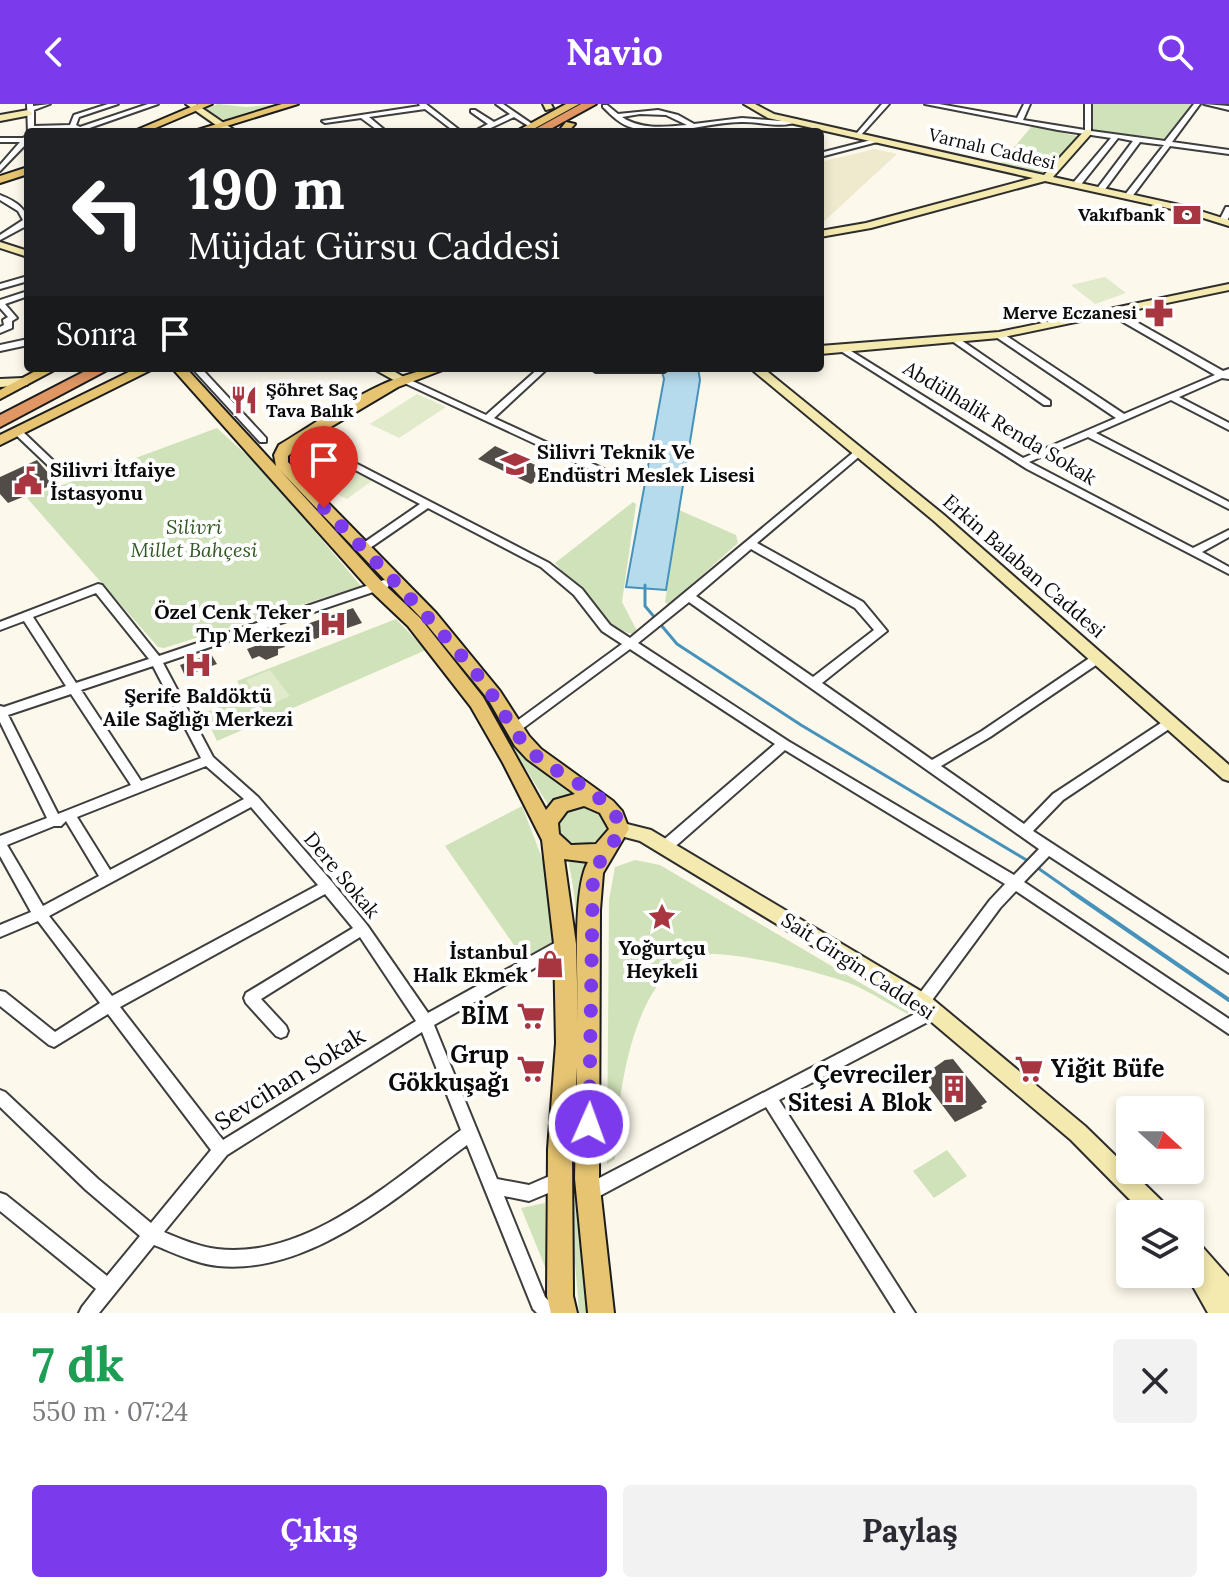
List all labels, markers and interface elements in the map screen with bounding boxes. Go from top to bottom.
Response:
text: Navio [566,29,663,75]
icon: back [32,30,76,74]
icon: search [1153,30,1197,74]
street label: Varnalı Caddesi [925,122,1058,174]
text: 190 m [188,153,345,224]
icon: left [56,160,160,264]
bank icon: Vakıfbank [1172,200,1202,230]
place label: Vakıfbank [1078,203,1165,226]
text: Müjdat Gürsu Caddesi [188,223,560,269]
pharmacy icon: Merve Eczanesi [1144,298,1174,328]
place label: Merve Eczanesi [1003,301,1137,324]
icon: arrive [153,312,197,356]
text: Sonra [56,315,137,353]
street label: Abdülhalik Renda Sokak [898,355,1101,490]
place label: Şöhret Saç Tava Balık [266,378,359,422]
restaurant icon: Şöhret Saç Tava Balık [229,385,259,415]
pin [290,426,358,508]
icon: arrive [302,438,346,482]
place label: Silivri Teknik Ve Endüstri Meslek Lisesi [537,439,755,487]
school or university icon: Silivri Teknik Ve Endüstri Meslek Lisesi [500,449,530,479]
place label: Silivri İtfaiye İstasyonu [50,457,176,505]
public building icon: Silivri İtfaiye İstasyonu [13,466,43,496]
street label: Erkin Balaban Caddesi [938,488,1110,643]
park label: Silivri Millet Bahçesi [130,514,258,562]
place label: Özel Cenk Teker Tıp Merkezi [154,599,311,647]
hospital icon: Özel Cenk Teker Tıp Merkezi [318,609,348,639]
hospital icon: Şerife Baldöktü Aile Sağlığı Merkezi [183,650,213,680]
place label: Şerife Baldöktü Aile Sağlığı Merkezi [103,683,293,731]
street label: Dere Sokak [299,826,386,923]
place icon: Yoğurtçu Heykeli [647,902,677,932]
street label: Sait Girgin Caddesi [777,907,940,1024]
place label: Yoğurtçu Heykeli [618,935,706,983]
place label: İstanbul Halk Ekmek [413,939,528,987]
shop icon: İstanbul Halk Ekmek [535,949,565,979]
place label: BİM [461,1000,509,1031]
supermarket icon: BİM [516,1001,546,1031]
street label: Sevcihan Sokak [209,1020,371,1137]
place label: Grup Gökkuşağı [388,1039,509,1098]
place label: Yiğit Büfe [1051,1053,1165,1084]
supermarket icon: Grup Gökkuşağı [516,1054,546,1084]
supermarket icon: Yiğit Büfe [1014,1054,1044,1084]
place label: Çevreciler Sitesi A Blok [788,1059,932,1118]
building icon: Çevreciler Sitesi A Blok [939,1074,969,1104]
position arrow [547,1082,631,1166]
north arrow [1116,1096,1204,1184]
map controls [1116,1096,1204,1288]
button: layers [1116,1200,1204,1288]
text: 7 dk [32,1334,124,1395]
button: close [1113,1339,1197,1423]
text: 550 m · 07:24 [32,1395,188,1428]
button: Çıkış [32,1485,607,1577]
button: Paylaş [623,1485,1197,1577]

